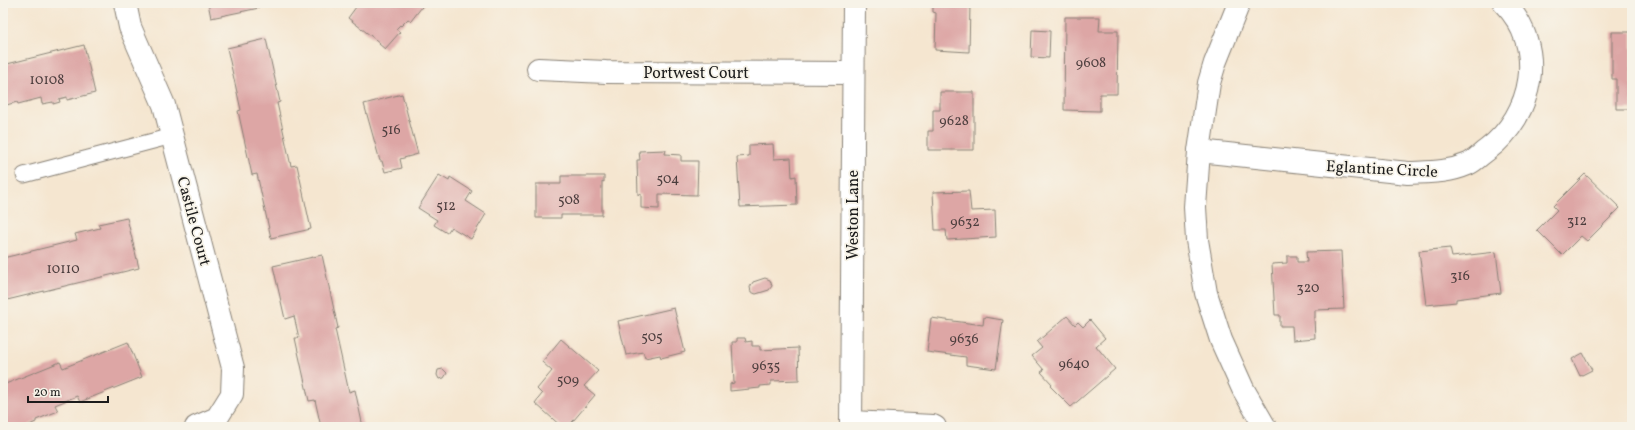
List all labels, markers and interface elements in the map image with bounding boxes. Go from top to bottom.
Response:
house number: 9608 [1076,54,1106,73]
street label: Portwest Court [643,63,749,85]
house number: 10108 [30,71,64,90]
house number: 9628 [939,112,969,131]
house number: 516 [381,121,401,140]
street label: Eglantine Circle [1325,156,1438,184]
house number: 504 [657,170,679,189]
street label: Weston Lane [843,170,865,260]
street label: Castile Court [171,174,216,269]
house number: 508 [558,191,580,210]
house number: 512 [436,197,456,216]
house number: 312 [1567,212,1587,231]
house number: 9632 [950,213,980,232]
house number: 10110 [46,260,80,279]
house number: 316 [1450,267,1470,286]
house number: 320 [1297,279,1319,298]
house number: 505 [641,328,663,347]
house number: 9636 [950,330,979,349]
house number: 9640 [1059,355,1089,374]
house number: 9635 [752,357,780,376]
house number: 509 [557,371,579,390]
scale bar [28,378,108,404]
text: 20 m [34,385,61,401]

